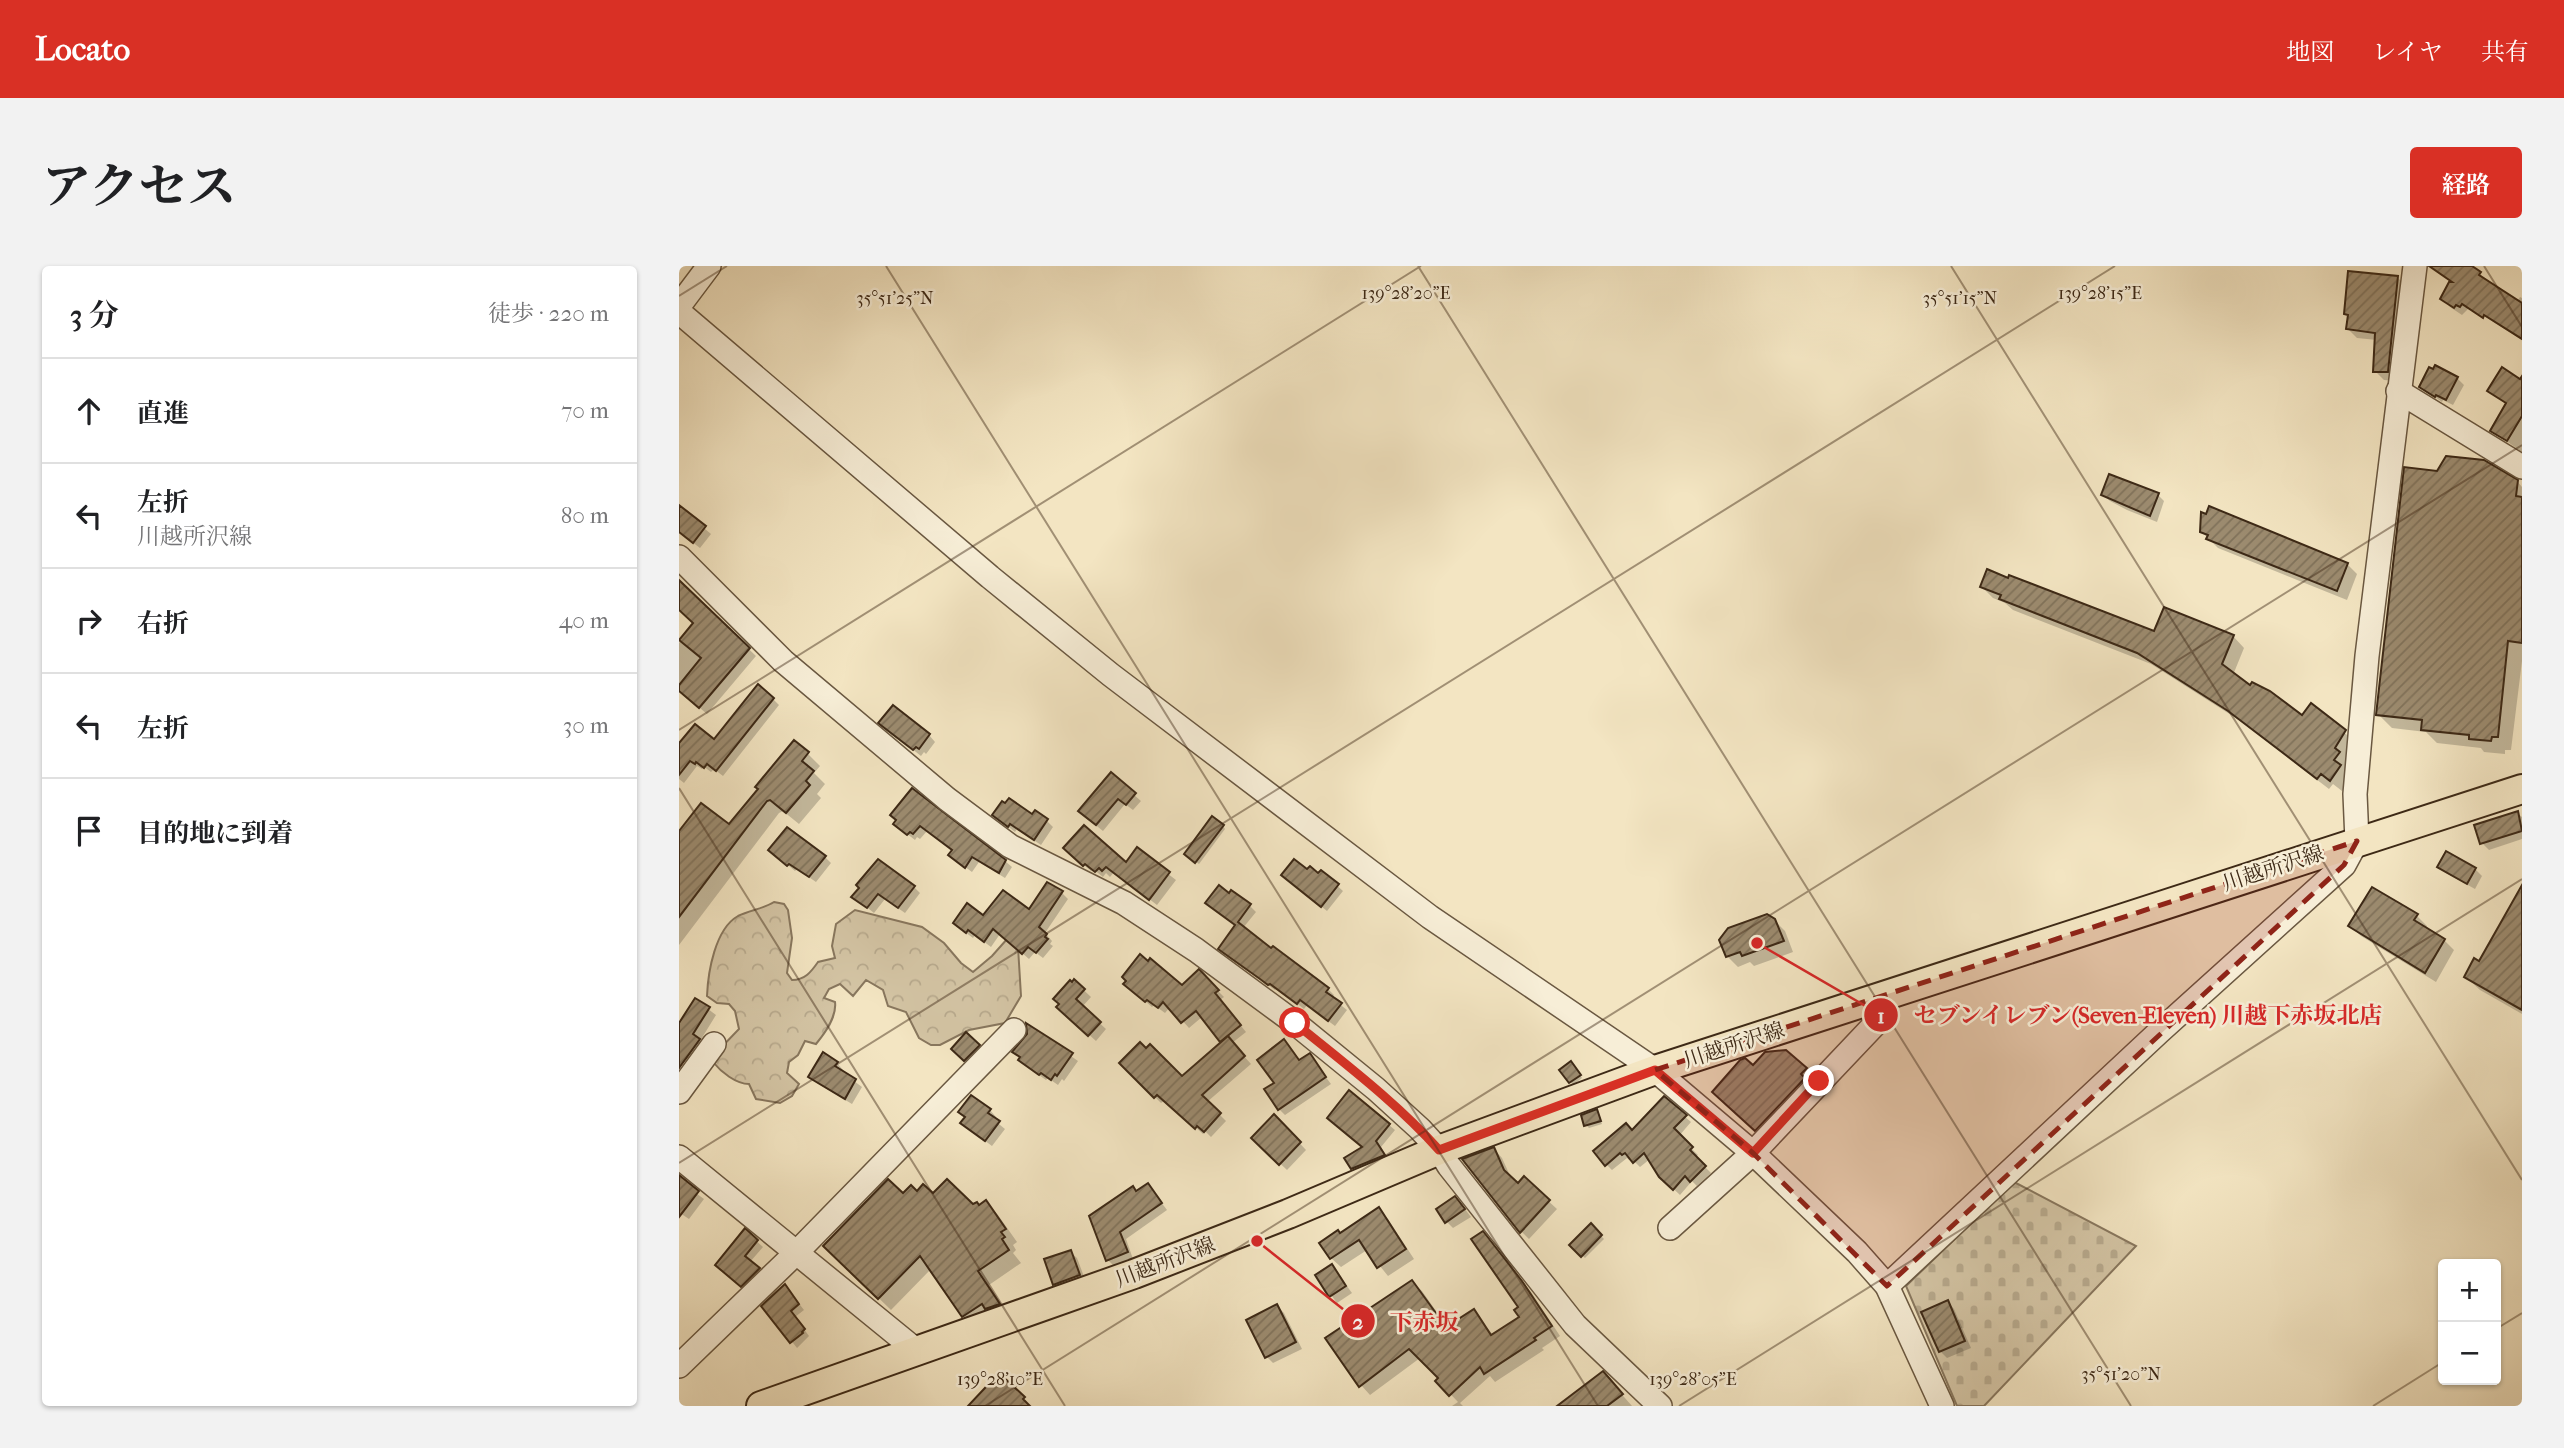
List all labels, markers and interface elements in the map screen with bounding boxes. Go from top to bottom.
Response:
text: Locato [35,30,130,69]
text: 地図 [2286,38,2334,66]
text: レイヤ [2372,38,2443,66]
text: 共有 [2481,38,2529,66]
button: 経路 [2410,147,2522,218]
text: アクセス [42,158,237,216]
text: 139°28'20"E [1361,283,1451,304]
text: 139°28'15"E [2058,283,2142,304]
text: 35°51'25"N [856,288,934,309]
text: 35°51'15"N [1923,288,1998,309]
text: 3 分 [70,298,119,333]
text: 徒歩 · 220 m [488,300,609,327]
icon: ahead [70,392,108,430]
text: 70 m [561,397,609,424]
text: 直進 [137,398,189,429]
text: 左折 [137,487,189,518]
icon: left [70,497,108,535]
text: 80 m [561,502,609,529]
text: 川越所沢線 [137,523,252,550]
icon: right [70,602,108,640]
text: 40 m [559,607,609,634]
text: 右折 [137,608,189,639]
icon: left [70,707,108,745]
text: 30 m [563,712,609,739]
text: 左折 [137,713,189,744]
icon: arrive [70,812,108,850]
text: 目的地に到着 [137,818,293,849]
street label: 川越所沢線 [2219,840,2327,896]
callout: セブンイレブン(Seven-Eleven) 川越下赤坂北店 [1863,993,2398,1037]
text: セブンイレブン(Seven-Eleven) 川越下赤坂北店 [1914,1002,2382,1029]
text: 1 [1877,1004,1885,1028]
route start [1279,1007,1310,1038]
street label: 川越所沢線 [1680,1017,1788,1073]
route end [1803,1065,1834,1096]
street label: 川越所沢線 [1112,1232,1218,1292]
map controls [2438,1259,2501,1385]
button: + [2438,1259,2501,1322]
callout: 下赤坂 [1340,1299,1472,1343]
text: 下赤坂 [1390,1309,1459,1336]
text: 2 [1353,1310,1364,1334]
button: − [2438,1322,2501,1385]
text: 35°51'20"N [2081,1364,2161,1385]
text: 139°28'10"E [957,1369,1043,1390]
text: 139°28'05"E [1649,1369,1737,1390]

